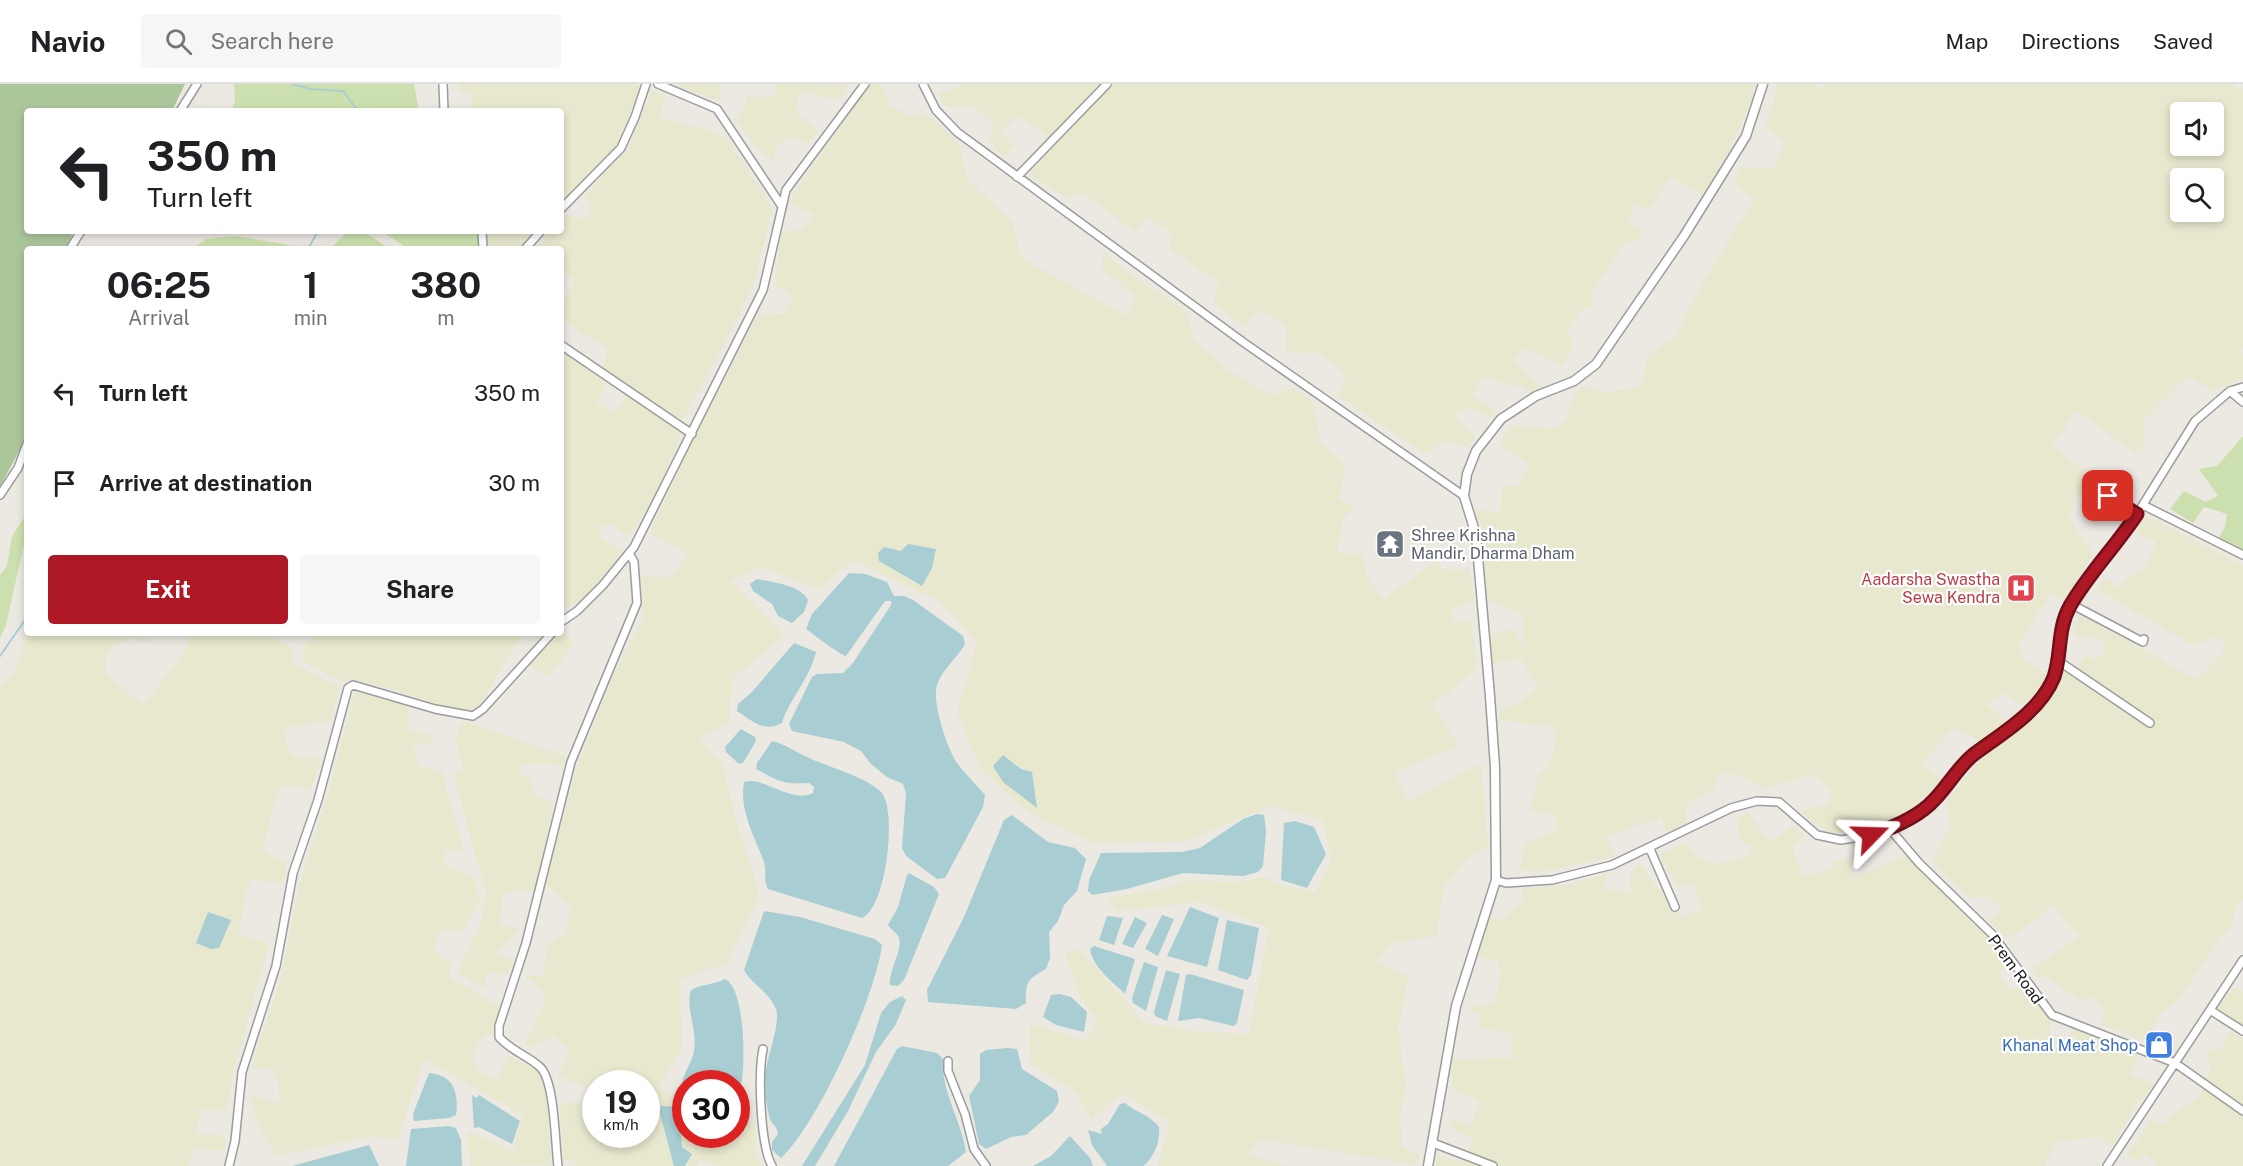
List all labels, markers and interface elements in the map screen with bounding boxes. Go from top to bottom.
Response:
search box [141,14,561,68]
text: Navio [30,25,105,58]
icon: search [162,25,195,58]
text: Search here [210,28,334,54]
text: Map [1946,29,1988,54]
text: Directions [2021,29,2120,54]
text: Saved [2153,29,2213,54]
map controls [2170,102,2224,222]
button: sound [2170,102,2224,156]
text: 350 m [147,131,277,180]
icon: left [48,132,126,210]
button: search [2170,168,2224,222]
text: Turn left [147,181,253,213]
text: 06:25 [107,264,211,306]
text: 1 [303,264,318,306]
text: 380 [410,264,481,306]
text: Arrival [128,306,190,330]
text: min [294,306,328,330]
text: m [437,306,454,330]
icon: left [48,377,81,410]
text: Turn left [99,380,188,406]
text: 350 m [474,380,540,406]
icon: arrive [48,467,81,500]
text: Arrive at destination [99,470,312,496]
text: 30 m [488,470,540,496]
pin [2082,470,2133,521]
icon: arrive [2091,479,2124,512]
place label: Shree Krishna Mandir, Dharma Dham [1411,526,1575,563]
temple icon: Shree Krishna Mandir, Dharma Dham [1374,528,1406,560]
button: Exit [48,555,288,624]
button: Share [300,555,540,624]
place label: Aadarsha Swastha Sewa Kendra [1861,570,2000,607]
hospital icon: Aadarsha Swastha Sewa Kendra [2005,572,2037,604]
position arrow [1839,803,1903,867]
street label: Prem Road [1984,931,2047,1008]
shop icon: Khanal Meat Shop [2143,1029,2175,1061]
place label: Khanal Meat Shop [2002,1036,2138,1055]
speed limit sign: 30 [672,1070,750,1148]
text: 19 [605,1084,637,1120]
text: km/h [603,1116,639,1133]

